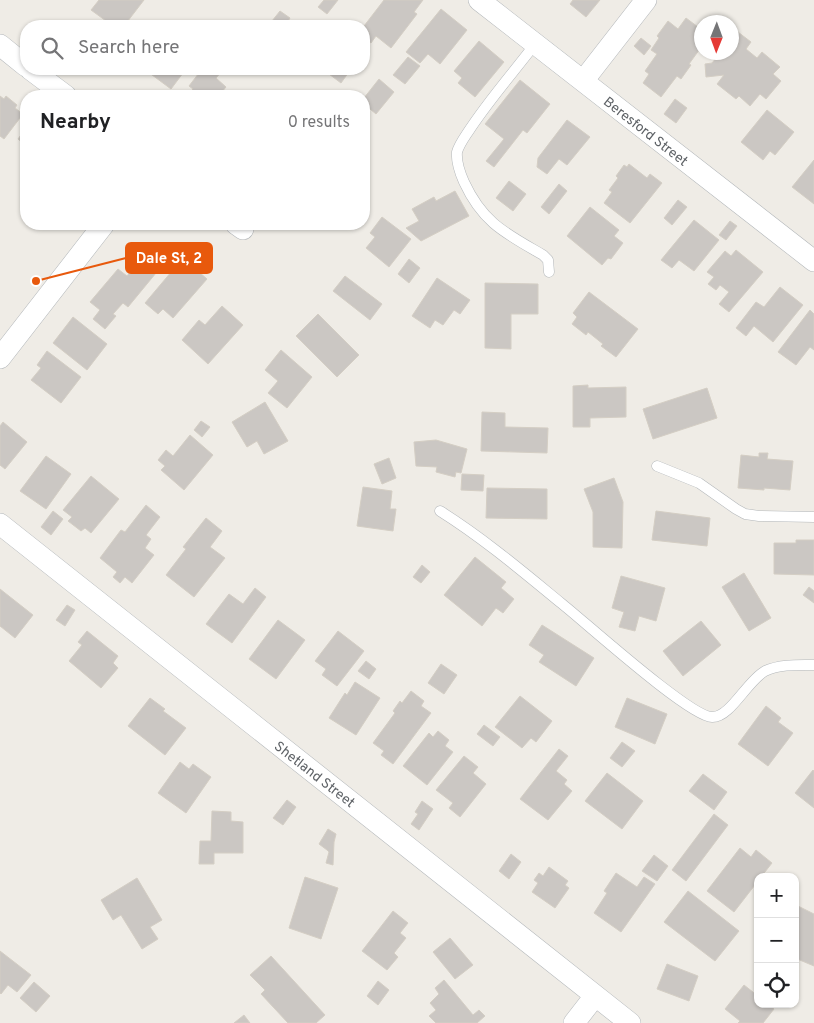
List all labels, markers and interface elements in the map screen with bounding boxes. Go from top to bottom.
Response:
north arrow [694,15,739,60]
search box [20,20,370,75]
icon: search [38,34,66,62]
text: Search here [78,36,180,60]
street label: Beresford Street [599,94,691,171]
text: Nearby [40,109,111,136]
text: 0 results [288,113,350,133]
callout: Dale St, 2 [126,243,212,273]
text: Dale St, 2 [136,250,202,269]
street label: Shetland Street [270,738,358,812]
map controls [754,873,799,1008]
button: + [754,873,799,918]
button: − [754,918,799,963]
button: locate [754,963,799,1008]

